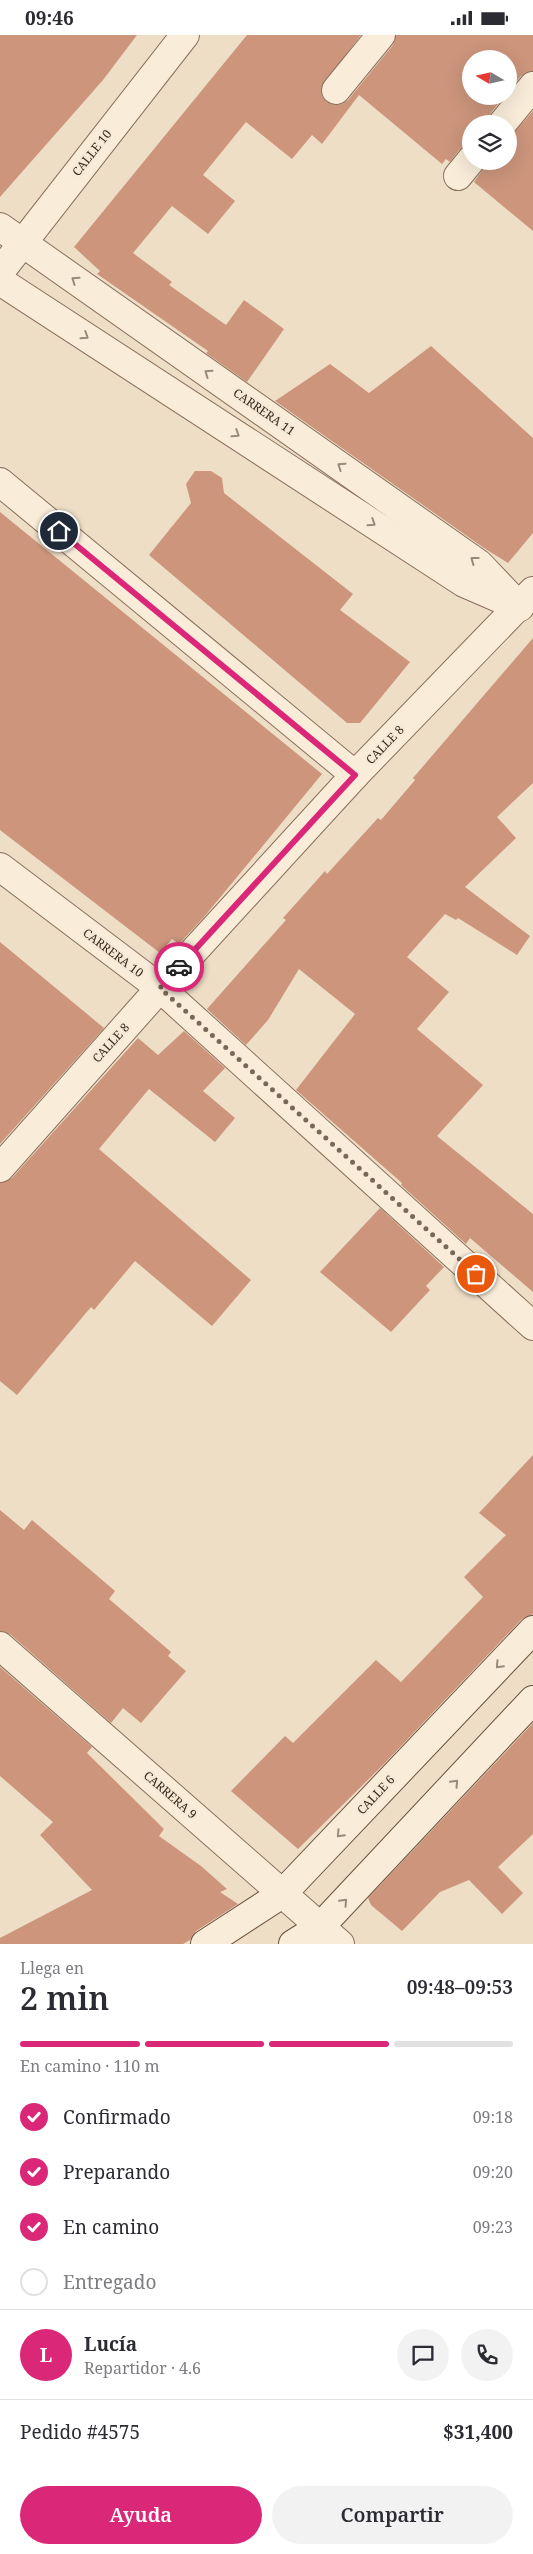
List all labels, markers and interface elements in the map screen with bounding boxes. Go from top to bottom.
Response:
text: 09:46 [25,5,74,31]
north arrow [462,50,518,105]
map controls [462,50,517,170]
button: layers [462,115,517,170]
street label: CALLE 10 [68,126,115,180]
one-way arrow [71,277,81,286]
one-way arrow [79,330,89,339]
one-way arrow [204,370,214,379]
street label: CARRERA 11 [230,384,299,439]
one-way arrow [230,428,239,437]
one-way arrow [337,463,347,472]
pin [38,510,80,552]
icon: home [45,517,73,545]
one-way arrow [366,517,376,526]
one-way arrow [470,557,480,566]
street label: CALLE 8 [362,721,408,768]
street label: CARRERA 10 [79,924,147,981]
courier [154,942,204,992]
icon: car [165,953,193,981]
street label: CALLE 8 [88,1019,133,1066]
pin [455,1253,497,1295]
icon: bag [462,1260,490,1288]
one-way arrow [496,1659,505,1668]
street label: CARRERA 9 [140,1767,201,1822]
street label: CALLE 6 [353,1771,398,1818]
one-way arrow [449,1780,458,1789]
one-way arrow [337,1828,346,1837]
one-way arrow [338,1899,347,1908]
text: Llega en [20,1957,84,1979]
text: 09:48–09:53 [407,1974,513,2000]
text: 2 min [20,1976,109,2019]
text: En camino · 110 m [20,2055,160,2077]
icon: check [20,2103,48,2131]
text: Confirmado [63,2104,171,2130]
text: 09:18 [473,2106,513,2128]
icon: check [20,2158,48,2186]
text: Preparando [63,2159,170,2185]
text: 09:20 [473,2161,513,2183]
icon: check [20,2213,48,2241]
text: En camino [63,2214,159,2240]
text: 09:23 [473,2216,513,2238]
text: Entregado [63,2269,156,2295]
button: chat [397,2329,449,2381]
button: phone [461,2329,513,2381]
text: Lucía [84,2331,137,2357]
text: L [40,2342,52,2368]
text: Repartidor · 4.6 [84,2357,201,2379]
text: Pedido #4575 [20,2419,140,2445]
text: $31,400 [443,2419,513,2445]
button: Ayuda [20,2486,262,2544]
button: Compartir [272,2486,513,2544]

